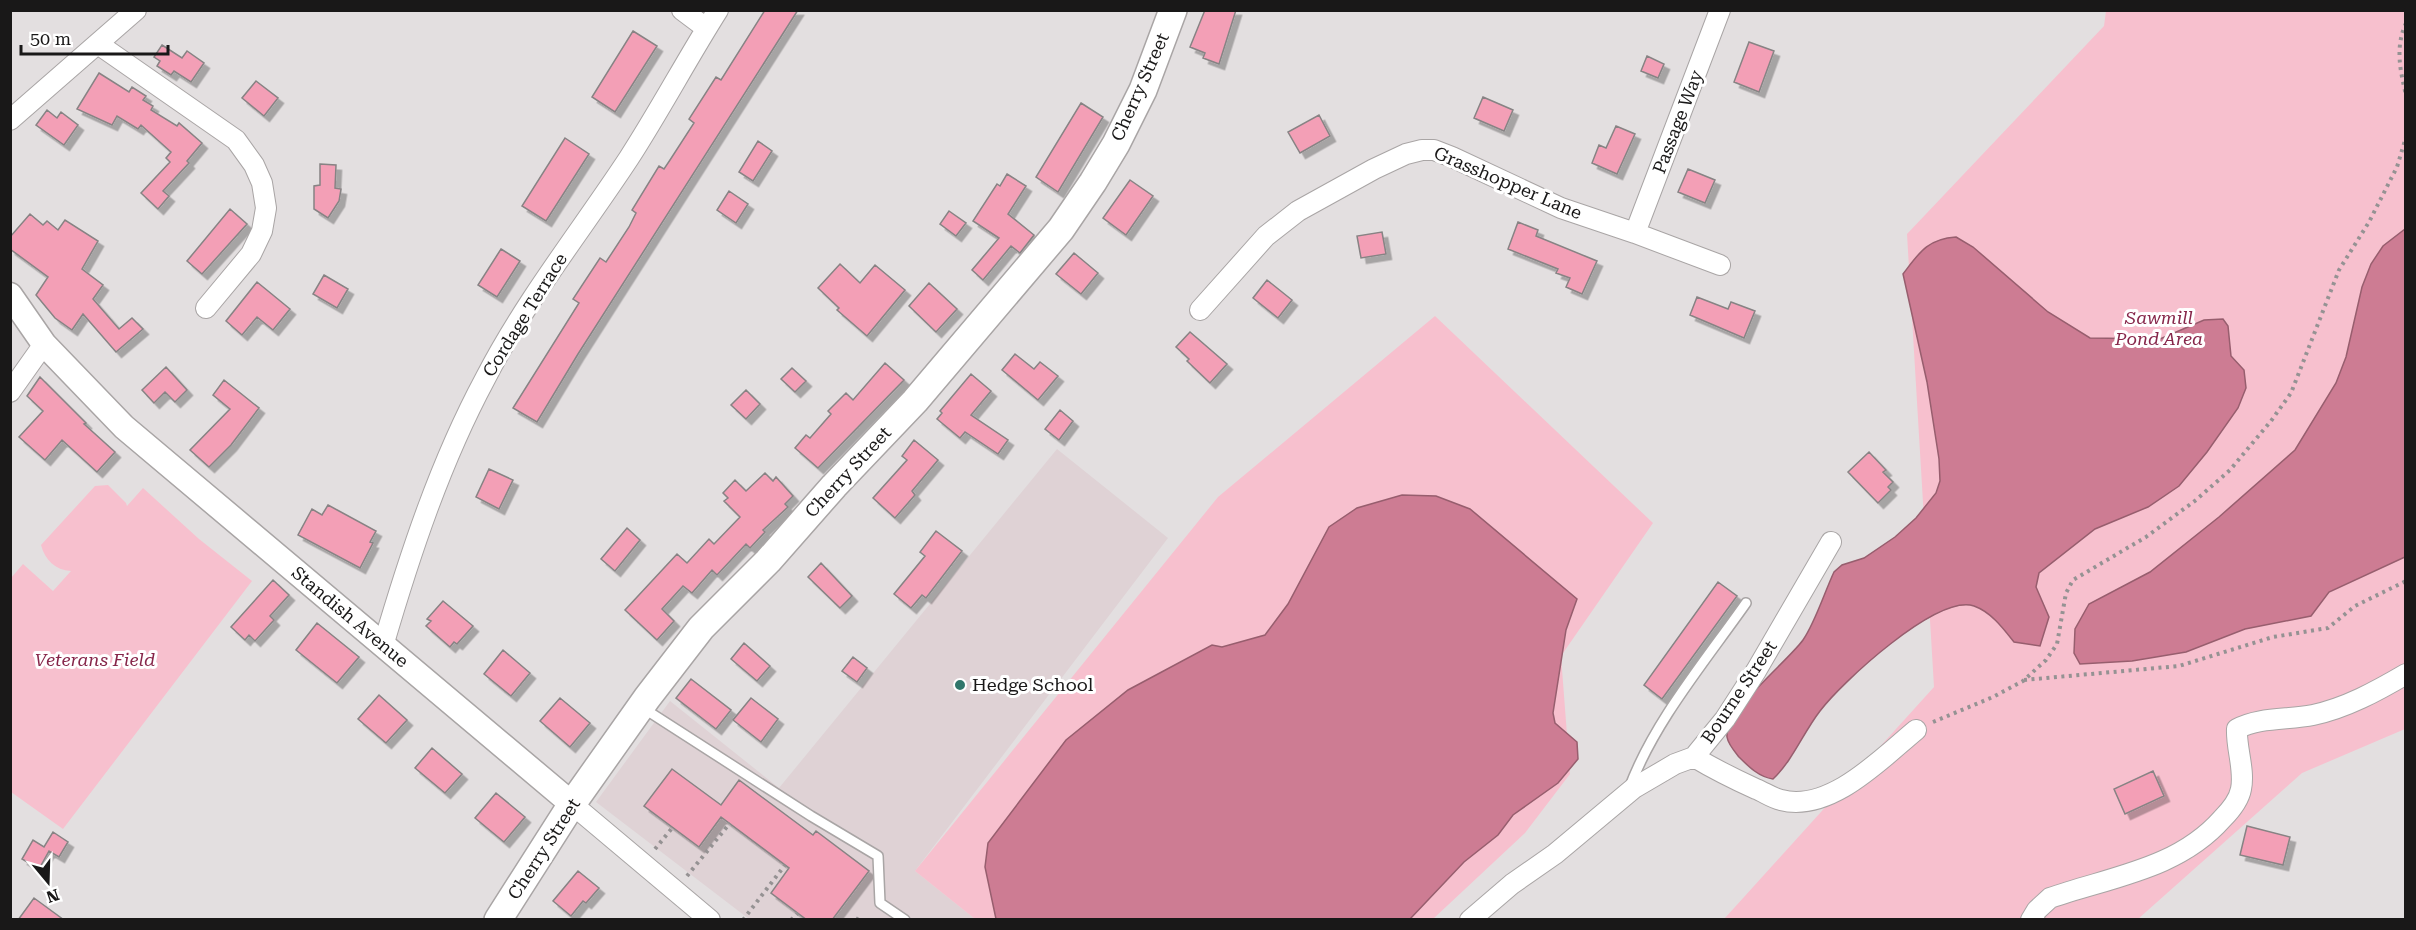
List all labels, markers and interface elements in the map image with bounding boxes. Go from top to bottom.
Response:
scale bar [21,18,168,56]
text: 50 m [30,28,71,49]
street label: Cherry Street [1106,29,1173,144]
street label: Passage Way [1648,67,1707,177]
street label: Grasshopper Lane [1431,142,1585,223]
street label: Cordage Terrace [478,249,571,380]
park label: Sawmill Pond Area [2114,307,2203,349]
street label: Cherry Street [800,422,895,521]
street label: Standish Avenue [288,562,413,672]
street label: Bourne Street [1696,636,1781,747]
park label: Veterans Field [35,649,155,670]
place label: Hedge School [972,674,1094,695]
marker: Hedge School [953,678,967,692]
street label: Cherry Street [503,794,584,903]
north arrow [18,852,78,912]
text: N [44,885,62,907]

